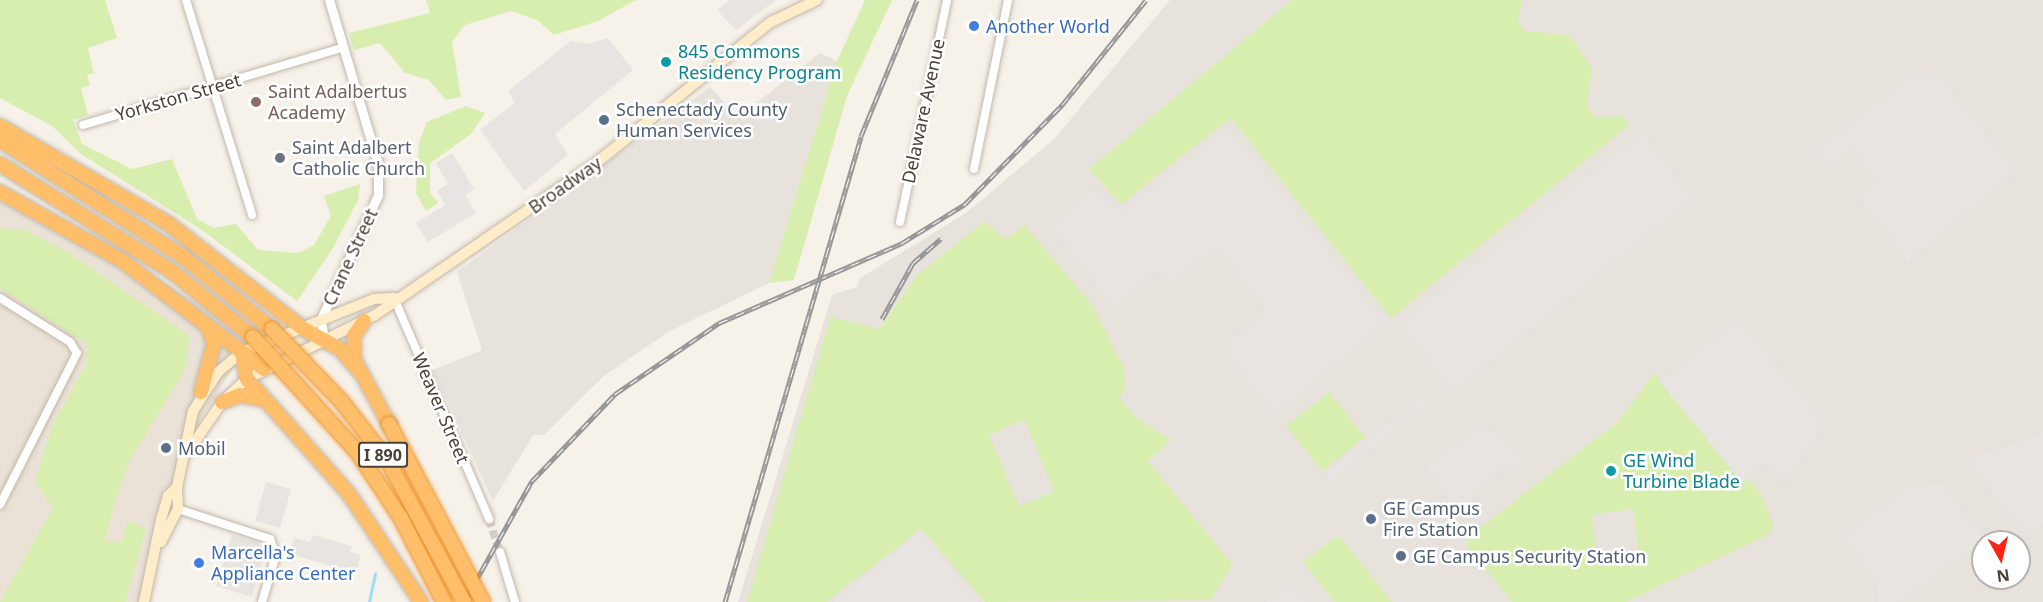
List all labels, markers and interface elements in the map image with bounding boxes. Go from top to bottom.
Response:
place label: Another World [986,15,1110,37]
marker: Another World [967,19,981,33]
street label: Delaware Avenue [897,37,949,185]
place label: 845 Commons Residency Program [678,41,841,84]
marker: 845 Commons Residency Program [659,55,673,69]
street label: Yorkston Street [113,69,243,125]
place label: Saint Adalbertus Academy [268,81,407,124]
marker: Saint Adalbertus Academy [249,95,263,109]
place label: Schenectady County Human Services [616,99,787,142]
marker: Schenectady County Human Services [597,113,611,127]
place label: Saint Adalbert Catholic Church [292,137,425,180]
marker: Saint Adalbert Catholic Church [273,151,287,165]
street label: Broadway [524,152,606,218]
street label: Crane Street [318,205,382,309]
street label: Weaver Street [408,349,474,467]
place label: Mobil [178,437,226,459]
marker: Mobil [159,441,173,455]
road number: I 890 [358,442,409,468]
place label: GE Wind Turbine Blade [1623,450,1740,492]
marker: GE Wind Turbine Blade [1604,464,1618,478]
place label: GE Campus Fire Station [1383,498,1480,540]
marker: GE Campus Fire Station [1364,512,1378,526]
north arrow [1971,530,2031,590]
place label: Marcella's Appliance Center [211,542,355,584]
place label: GE Campus Security Station [1413,545,1646,567]
marker: GE Campus Security Station [1394,549,1408,563]
marker: Marcella's Appliance Center [192,556,206,570]
text: N [1995,564,2011,588]

